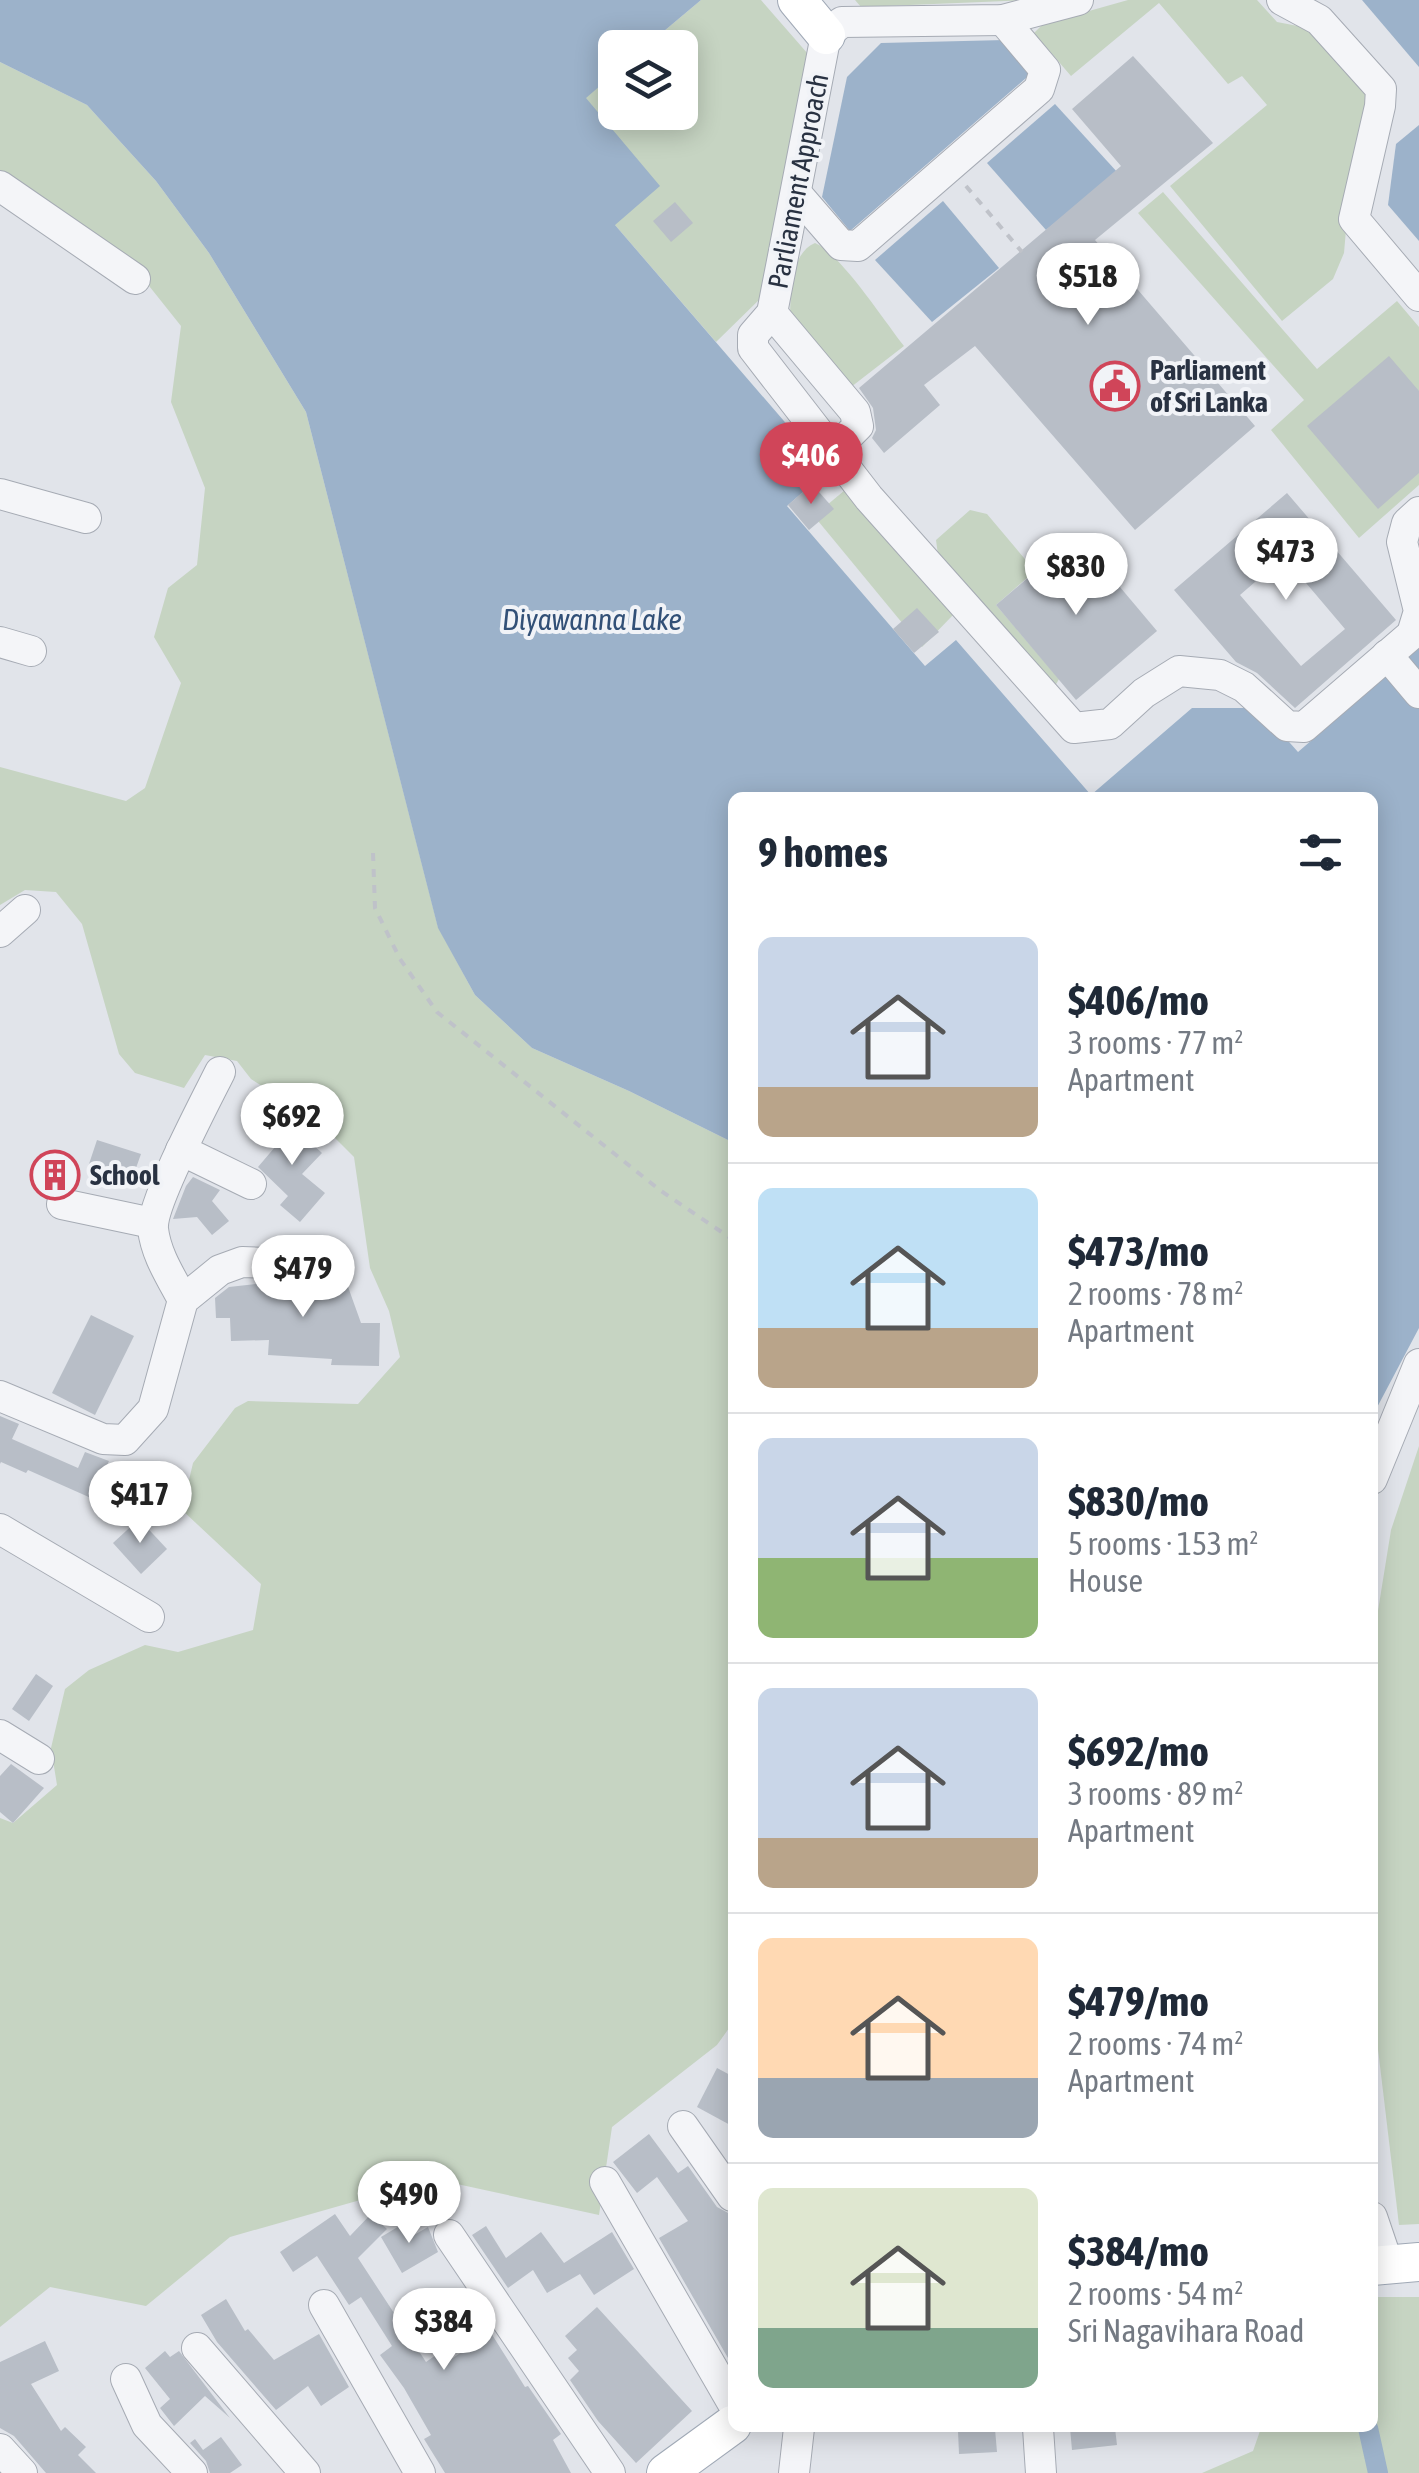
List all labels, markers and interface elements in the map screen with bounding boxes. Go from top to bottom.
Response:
map controls [598,30,698,130]
button: layers [598,30,698,130]
street label: Parliament Approach [761,71,835,291]
pin: $518 [1029,243,1147,328]
text: $518 [1059,257,1117,294]
place label: Parliament of Sri Lanka [1150,354,1268,418]
public building icon: Parliament of Sri Lanka [1089,360,1141,412]
pin: $406 [752,422,870,507]
text: $406 [782,436,840,473]
pin: $473 [1227,518,1345,603]
text: $473 [1257,532,1315,569]
pin: $830 [1017,533,1135,618]
text: $830 [1047,547,1105,584]
water label: Diyawanna Lake [502,602,682,636]
icon: filters [1293,825,1348,880]
text: 9 homes [758,828,888,876]
text: $406/mo [1068,976,1209,1024]
icon: home [838,977,958,1097]
text: 3 rooms · 77 m² [1068,1024,1243,1061]
text: Apartment [1068,1061,1194,1098]
pin: $692 [233,1083,351,1168]
text: $692 [263,1097,321,1134]
building icon: School [29,1149,81,1201]
place label: School [90,1159,160,1191]
text: $473/mo [1068,1227,1209,1275]
icon: home [838,1228,958,1348]
pin: $479 [244,1235,362,1320]
text: $479 [274,1249,332,1286]
text: 2 rooms · 78 m² [1068,1275,1243,1312]
text: Apartment [1068,1312,1194,1349]
pin: $417 [81,1461,199,1546]
text: $417 [111,1475,169,1512]
text: $830/mo [1068,1477,1209,1525]
icon: home [838,1478,958,1598]
text: 5 rooms · 153 m² [1068,1525,1258,1562]
text: House [1068,1562,1143,1599]
text: $692/mo [1068,1727,1209,1775]
icon: home [838,1728,958,1848]
text: 3 rooms · 89 m² [1068,1775,1243,1812]
text: Apartment [1068,1812,1194,1849]
text: $479/mo [1068,1977,1209,2025]
icon: home [838,1978,958,2098]
text: 2 rooms · 74 m² [1068,2025,1243,2062]
text: Apartment [1068,2062,1194,2099]
pin: $490 [350,2161,468,2246]
text: $490 [380,2175,438,2212]
text: $384/mo [1068,2227,1209,2275]
icon: home [838,2228,958,2348]
text: 2 rooms · 54 m² [1068,2275,1243,2312]
pin: $384 [385,2288,503,2373]
text: $384 [415,2302,473,2339]
text: Sri Nagavihara Road [1068,2312,1304,2349]

